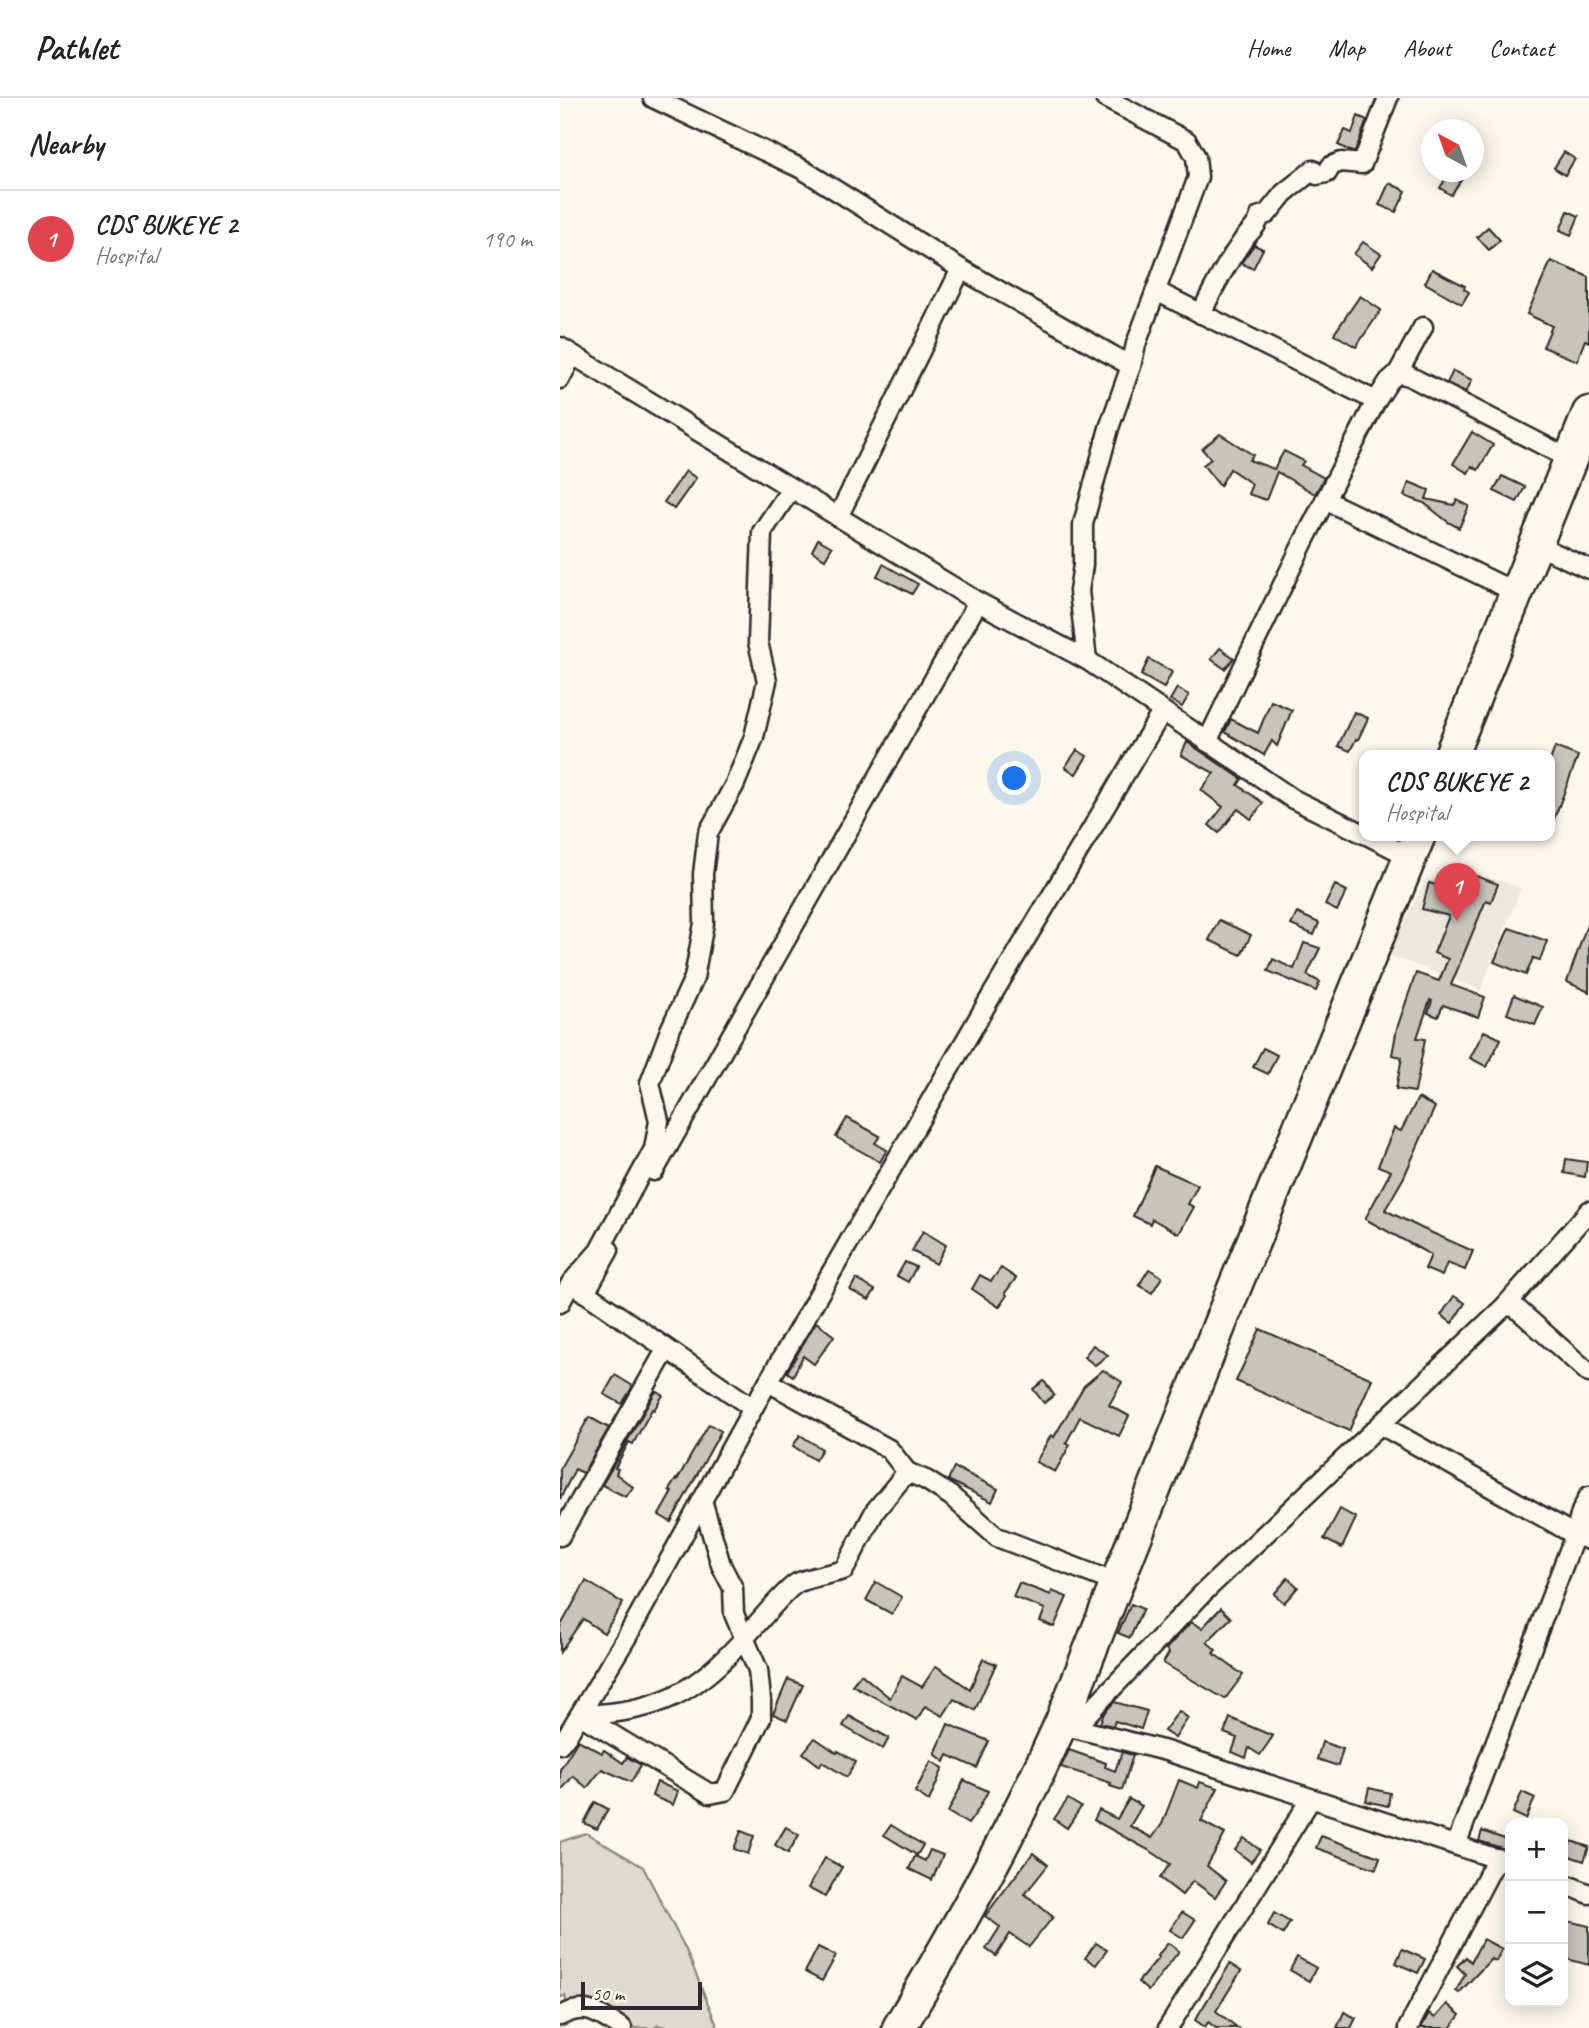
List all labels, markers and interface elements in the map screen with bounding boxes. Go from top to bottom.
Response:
text: Pathlet [35,27,118,69]
text: Home [1247,33,1290,63]
text: Map [1328,33,1365,63]
text: About [1403,33,1451,63]
text: Contact [1489,33,1554,63]
north arrow [1421,119,1484,182]
text: Nearby [28,125,104,163]
text: CDS BUKEYE 2 [95,208,237,241]
text: 1 [46,225,56,254]
text: 190 m [483,225,532,254]
text: Hospital [95,241,158,270]
popup [1359,750,1555,841]
your location [997,761,1031,795]
text: CDS BUKEYE 2 [1386,765,1528,798]
text: Hospital [1386,798,1449,827]
pin: 1 [1434,863,1480,921]
map controls [1505,1818,1568,2007]
button: + [1505,1818,1568,1881]
button: − [1505,1881,1568,1944]
button: layers [1505,1944,1568,2007]
scale bar [581,1979,702,2011]
text: 50 m [592,1982,624,2006]

